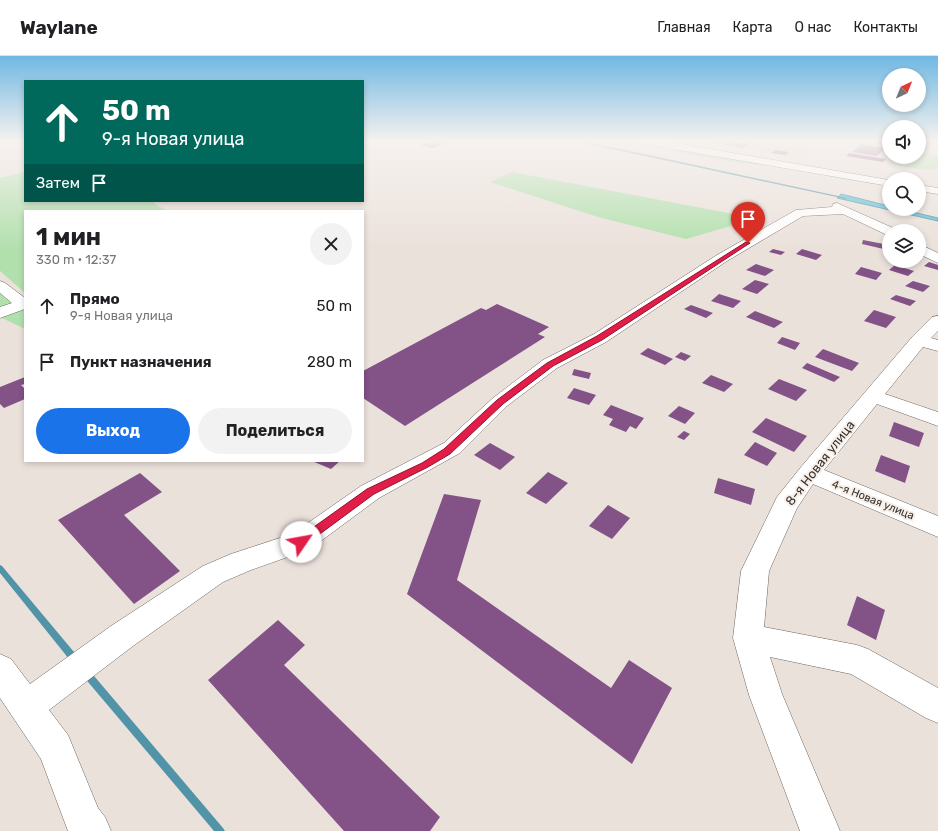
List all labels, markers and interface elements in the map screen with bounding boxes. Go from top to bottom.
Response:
text: Waylane [20,16,98,39]
text: Главная [657,19,711,36]
text: Карта [733,19,773,36]
text: О нас [795,19,831,36]
text: Контакты [853,19,918,36]
north arrow [882,68,926,112]
map controls [882,68,926,268]
text: 50 m [102,94,171,127]
icon: ahead [36,96,88,148]
button: sound [882,120,926,164]
text: 9-я Новая улица [102,128,245,150]
icon: arrive [88,172,110,194]
button: search [882,172,926,216]
text: Затем [36,174,80,192]
pin [731,202,765,243]
icon: arrive [737,208,759,230]
text: 1 мин [36,223,101,251]
button: close [310,223,352,265]
button: layers [882,224,926,268]
text: 330 m · 12:37 [36,252,116,267]
text: Прямо [70,290,120,308]
icon: ahead [36,295,58,317]
text: 50 m [317,297,352,315]
text: 9-я Новая улица [70,308,173,323]
icon: arrive [36,351,58,373]
text: Пункт назначения [70,353,212,371]
text: 280 m [307,353,352,371]
button: Выход [36,408,190,454]
button: Поделиться [198,408,352,454]
street label: 8-я Новая улица [782,418,858,508]
street label: 4-я Новая улица [830,478,916,522]
position arrow [280,521,322,563]

